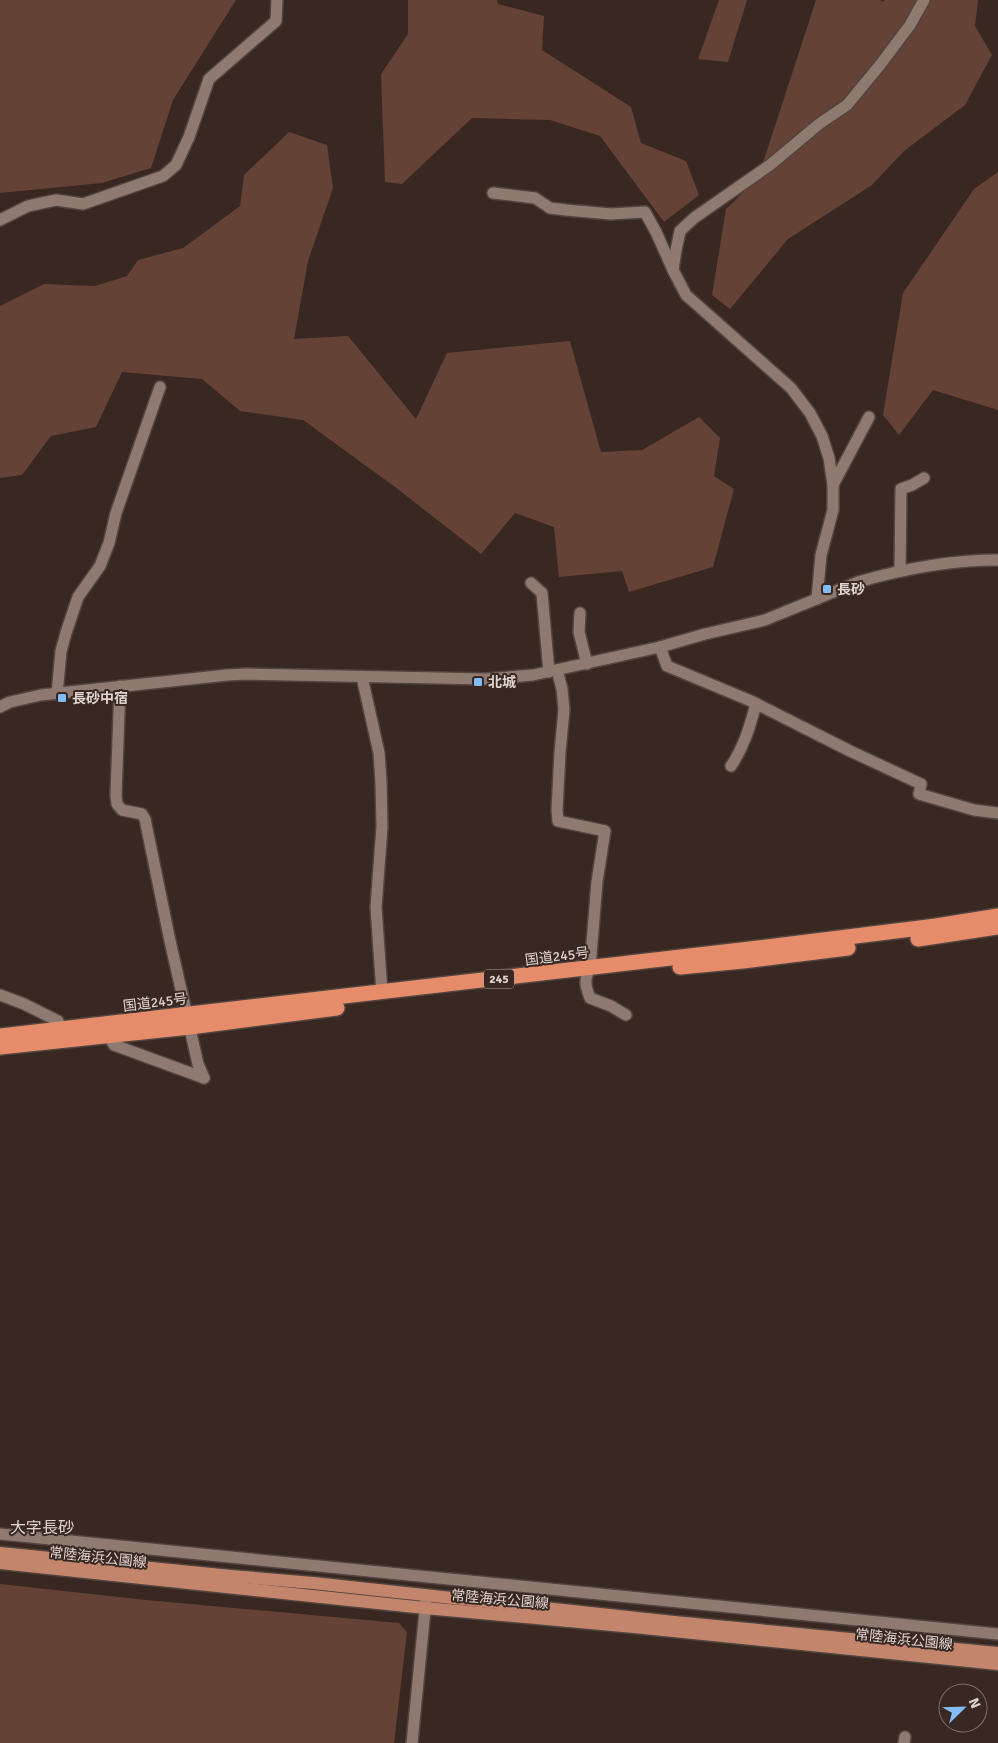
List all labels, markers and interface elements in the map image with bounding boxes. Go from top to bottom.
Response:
place label: 長砂 [837,581,865,598]
marker: 長砂 [821,583,833,595]
place label: 北城 [488,674,516,691]
marker: 北城 [472,676,484,688]
place label: 長砂中宿 [72,690,128,707]
marker: 長砂中宿 [56,692,68,704]
street label: 国道245号 [524,944,590,969]
road number: 245 [484,970,514,989]
street label: 国道245号 [122,990,188,1015]
district label: 大字長砂 [10,1518,74,1538]
street label: 常陸海浜公園線 [48,1544,148,1571]
street label: 常陸海浜公園線 [450,1587,550,1612]
street label: 常陸海浜公園線 [854,1626,954,1653]
north arrow [938,1683,988,1733]
text: N [965,1695,984,1711]

